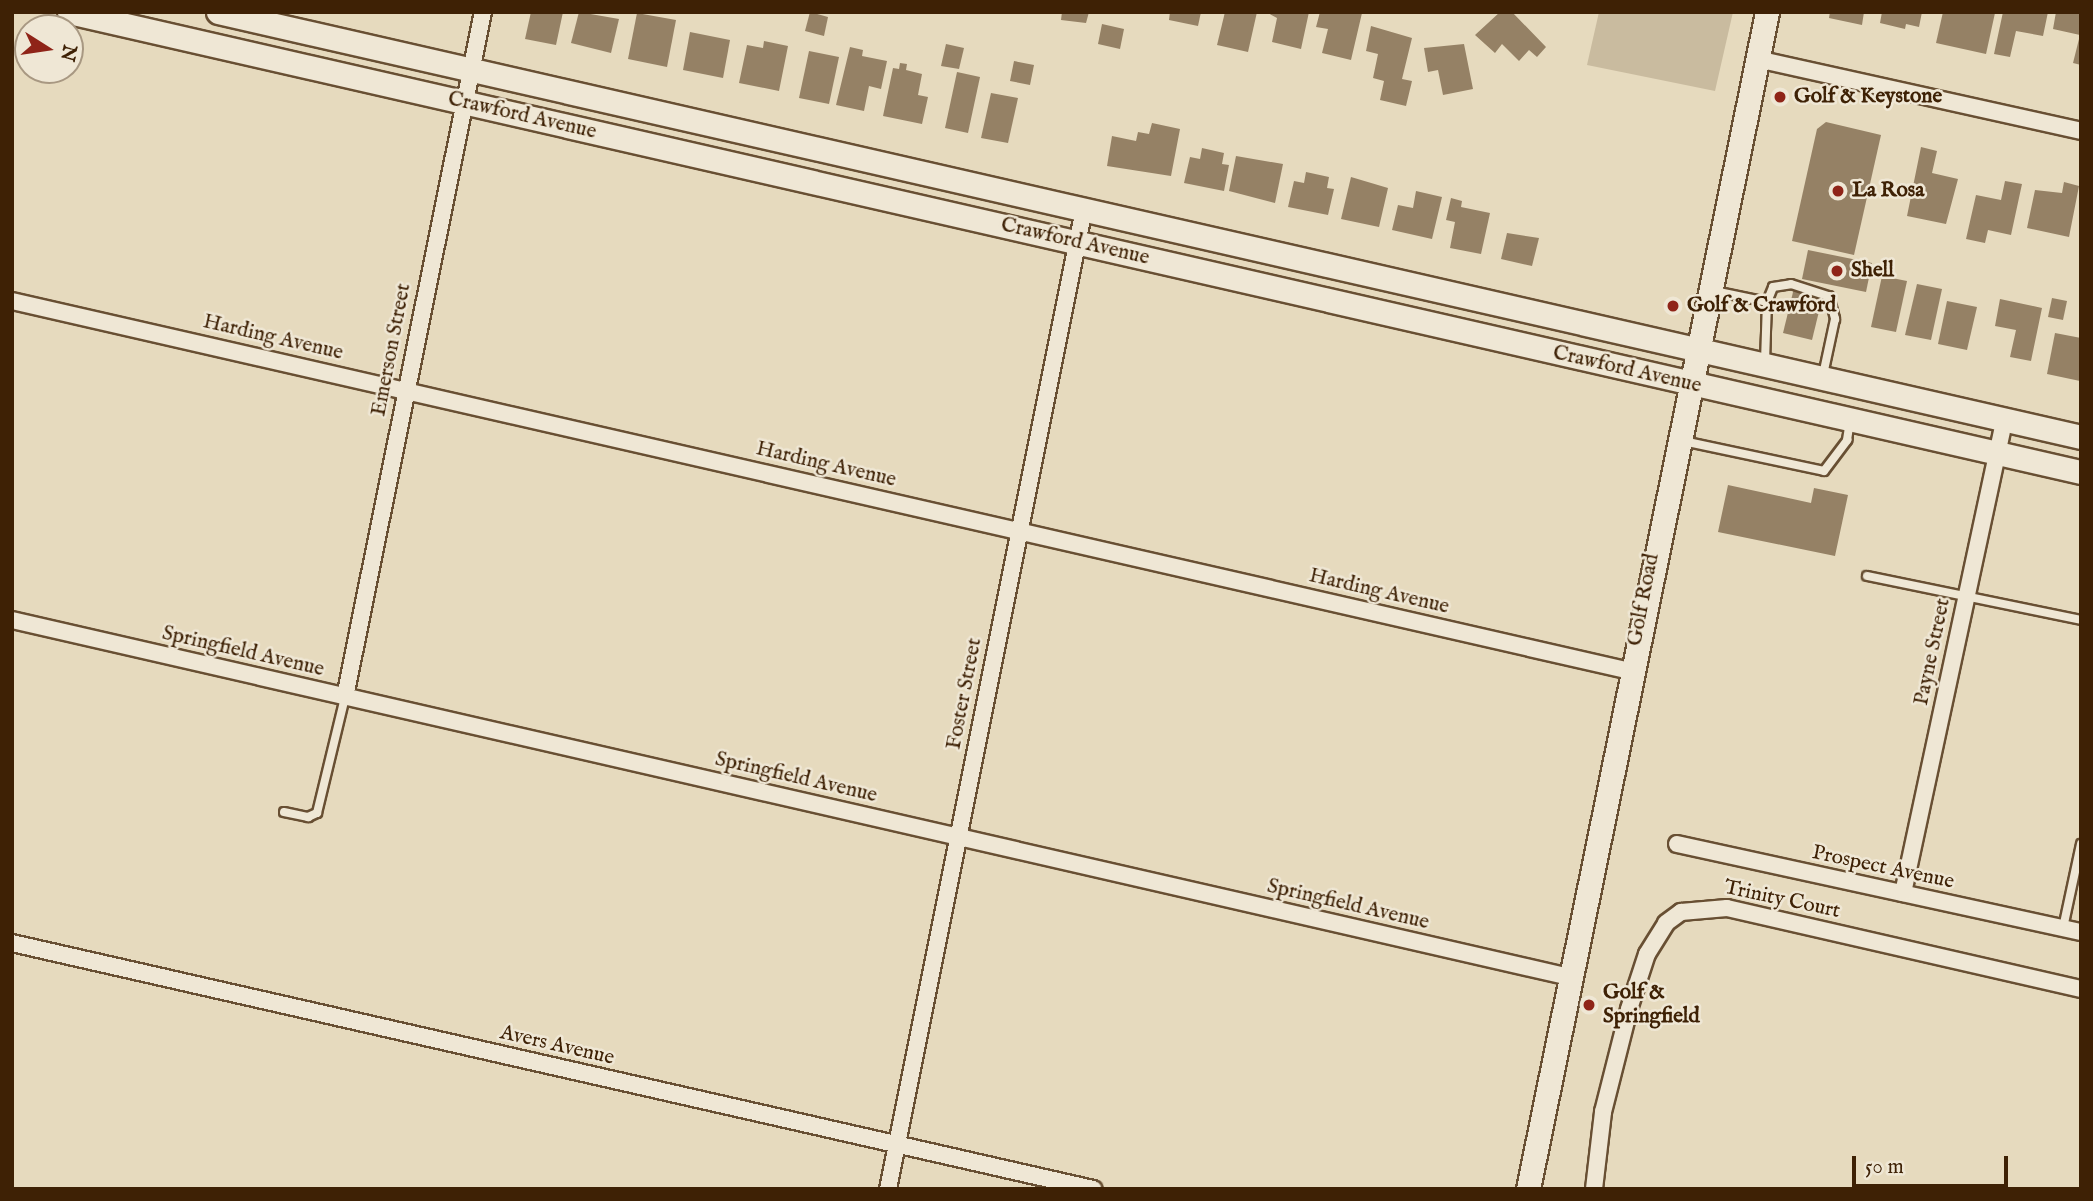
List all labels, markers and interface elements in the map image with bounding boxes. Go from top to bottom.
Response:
north arrow [14,14,84,84]
text: N [54,42,81,63]
place label: Golf & Keystone [1794,84,1942,110]
street label: Crawford Avenue [445,87,599,145]
marker: Golf & Keystone [1772,89,1788,105]
place label: La Rosa [1852,178,1924,204]
marker: La Rosa [1830,183,1846,199]
street label: Crawford Avenue [998,213,1152,271]
place label: Shell [1851,258,1894,284]
marker: Shell [1829,263,1845,279]
street label: Emerson Street [367,282,417,418]
place label: Golf & Crawford [1687,293,1836,319]
marker: Golf & Crawford [1665,298,1681,314]
street label: Harding Avenue [201,310,345,366]
street label: Crawford Avenue [1550,341,1704,399]
street label: Harding Avenue [754,437,898,493]
street label: Golf Road [1623,552,1665,648]
street label: Harding Avenue [1307,564,1451,620]
street label: Payne Street [1909,596,1957,708]
street label: Springfield Avenue [160,621,326,683]
street label: Foster Street [942,636,988,752]
street label: Springfield Avenue [713,747,879,809]
street label: Prospect Avenue [1810,841,1956,895]
street label: Springfield Avenue [1265,874,1431,936]
street label: Trinity Court [1722,875,1842,925]
place label: Golf & Springfield [1603,980,1700,1030]
marker: Golf & Springfield [1581,997,1597,1013]
street label: Avers Avenue [497,1021,617,1071]
scale bar [1855,1142,2011,1186]
text: 50 m [1865,1154,1904,1181]

